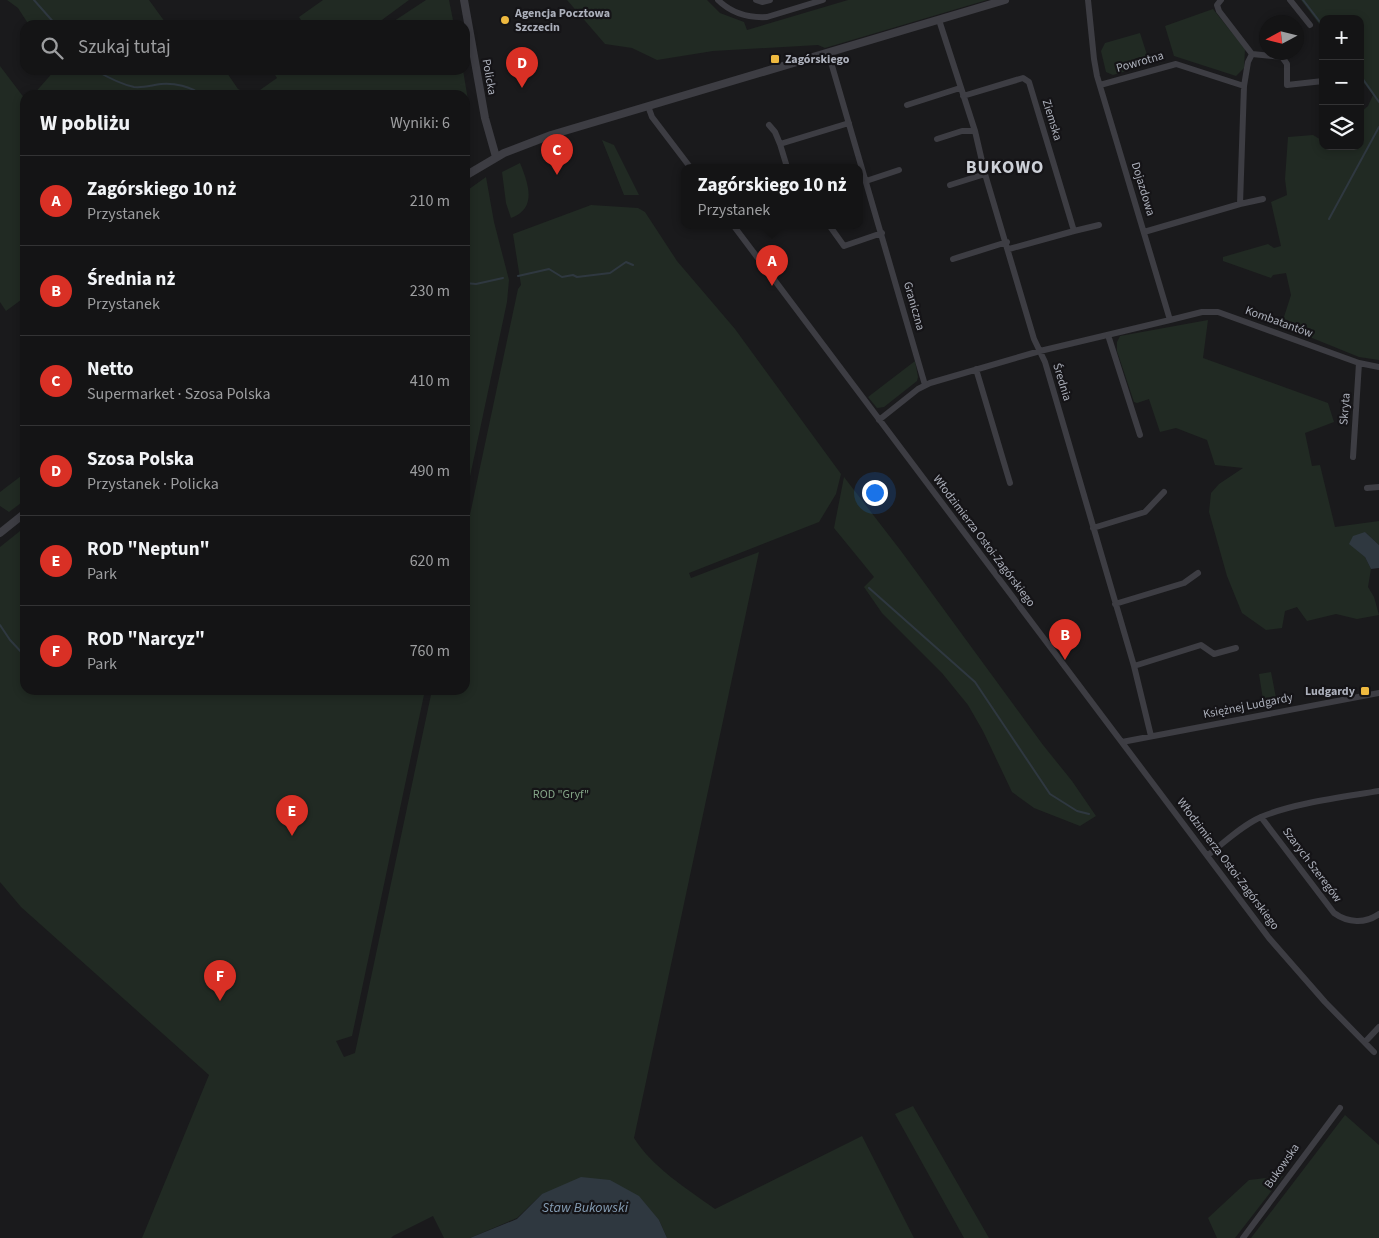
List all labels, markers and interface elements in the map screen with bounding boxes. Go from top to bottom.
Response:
place label: Agencja Pocztowa Szczecin [514,5,610,36]
marker: Agencja Pocztowa Szczecin [499,14,511,26]
north arrow [1259,15,1304,60]
map controls [1319,15,1364,150]
button: + [1319,15,1364,60]
search box [20,20,470,75]
icon: search [38,34,66,62]
text: Szukaj tutaj [78,34,171,61]
pin: D [506,47,538,88]
street label: Powrotna [1114,47,1166,77]
place label: Zagórskiego [785,51,850,68]
marker: Zagórskiego [769,53,781,65]
street label: Policka [477,58,501,96]
button: − [1319,60,1364,105]
street label: Ziemska [1038,97,1066,143]
button: layers [1319,105,1364,150]
text: W pobliżu [40,108,130,138]
text: Wyniki: 6 [390,112,450,134]
pin: C [541,134,573,175]
district label: BUKOWO [966,155,1044,180]
street label: Dojazdowa [1127,160,1159,218]
popup [681,164,863,229]
text: Zagórskiego 10 nż [697,172,847,199]
text: Zagórskiego 10 nż [87,176,236,203]
text: A [51,190,61,212]
text: 210 m [410,190,450,212]
text: Przystanek [697,199,770,221]
text: Przystanek [87,203,160,225]
pin: A [756,245,788,286]
text: Średnia nż [87,266,175,293]
text: B [51,280,61,302]
text: 230 m [410,280,450,302]
street label: Graniczna [899,280,929,332]
text: Przystanek [87,293,160,315]
street label: Kombatantów [1243,302,1316,342]
text: Netto [87,356,134,383]
street label: Średnia [1048,361,1076,403]
text: C [51,370,61,392]
text: 410 m [410,370,450,392]
text: Supermarket · Szosa Polska [87,383,270,405]
street label: Skryta [1335,392,1355,426]
text: Szosa Polska [87,446,194,473]
text: D [51,460,61,482]
text: 490 m [410,460,450,482]
street label: Włodzimierza Ostoi-Zagórskiego [929,472,1039,610]
text: Przystanek · Policka [87,473,219,495]
your location [862,480,888,506]
text: ROD "Neptun" [87,536,210,563]
text: E [52,550,60,572]
text: 620 m [410,550,450,572]
text: Park [87,563,117,585]
pin: B [1049,619,1081,660]
text: ROD "Narcyz" [87,626,205,653]
text: F [52,640,60,662]
text: 760 m [410,640,450,662]
text: Park [87,653,117,675]
place label: Ludgardy [1305,683,1356,700]
marker: Ludgardy [1359,685,1371,697]
street label: Księżnej Ludgardy [1202,689,1295,723]
park label: ROD "Gryf" [533,786,589,803]
pin: E [276,795,308,836]
street label: Włodzimierza Ostoi-Zagórskiego [1173,795,1283,933]
street label: Szarych Szeregów [1278,824,1346,906]
pin: F [204,960,236,1001]
street label: Bukowska [1260,1140,1304,1192]
water label: Staw Bukowski [542,1198,629,1218]

